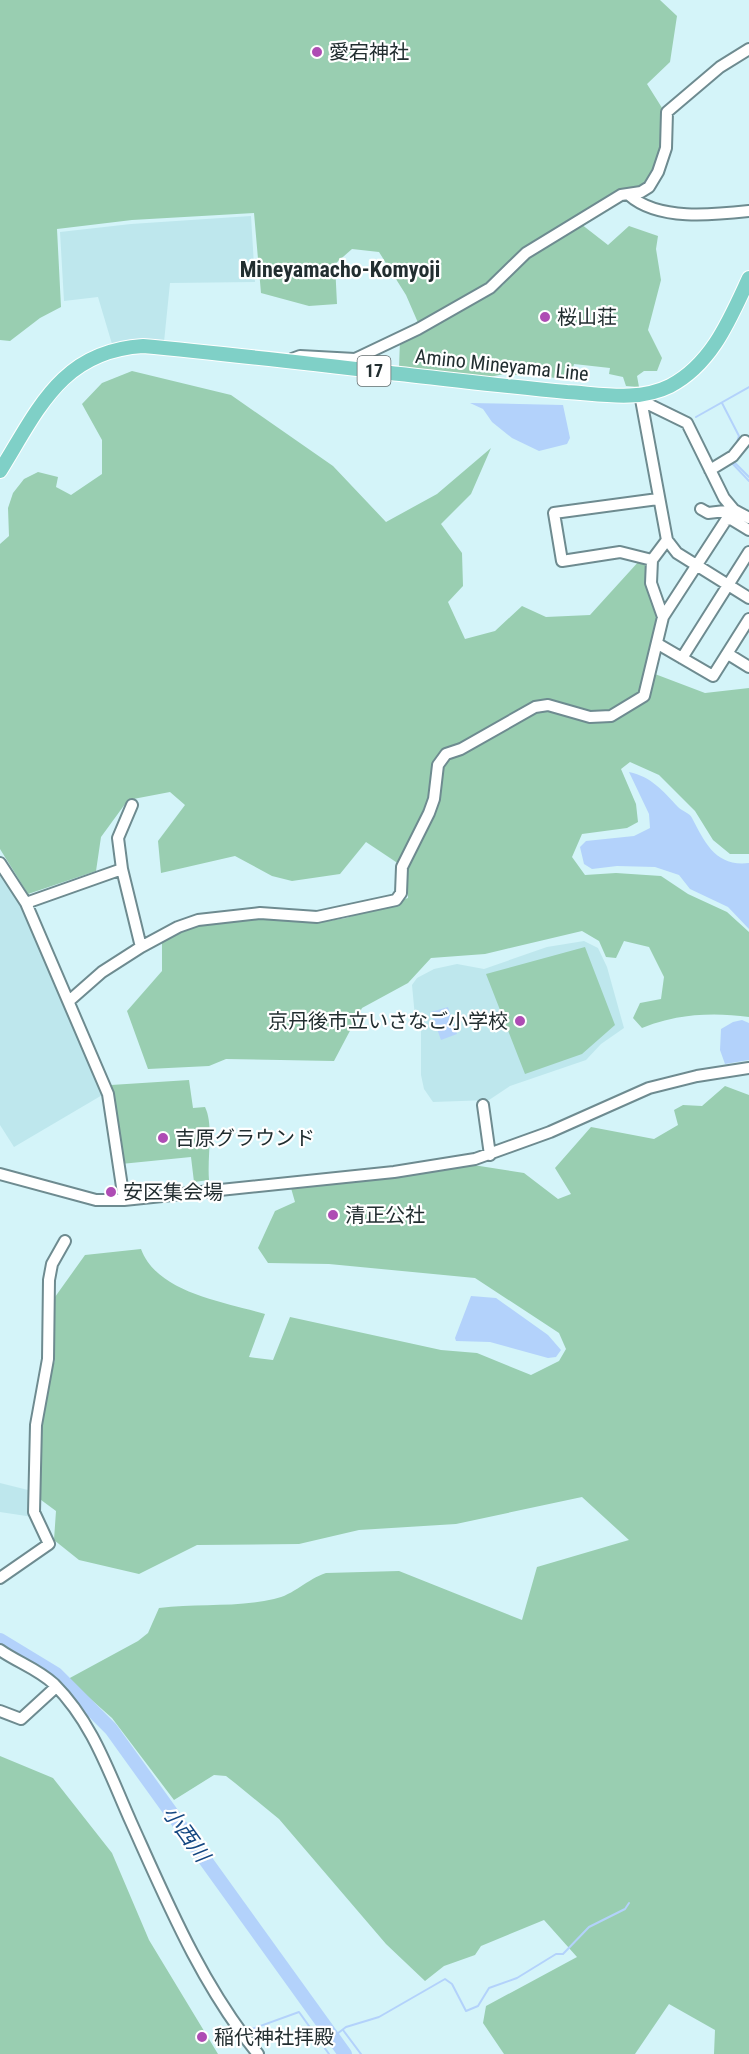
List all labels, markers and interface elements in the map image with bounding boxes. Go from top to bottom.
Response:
place label: 愛宕神社 [329,40,409,64]
marker: 愛宕神社 [310,45,324,59]
district label: Mineyamacho-Komyoji [240,257,440,282]
place label: 桜山荘 [557,305,617,329]
marker: 桜山荘 [538,310,552,324]
street label: Amino Mineyama Line [414,344,590,386]
road number: 17 [358,356,391,386]
place label: 京丹後市立いさなご小学校 [268,1009,508,1033]
marker: 京丹後市立いさなご小学校 [513,1014,527,1028]
place label: 吉原グラウンド [175,1126,315,1150]
marker: 吉原グラウンド [156,1131,170,1145]
place label: 安区集会場 [123,1180,223,1204]
marker: 安区集会場 [104,1185,118,1199]
place label: 清正公社 [345,1203,425,1227]
marker: 清正公社 [326,1208,340,1222]
water label: 小西川 [158,1801,215,1868]
place label: 稲代神社拝殿 [214,2025,334,2049]
marker: 稲代神社拝殿 [195,2030,209,2044]

